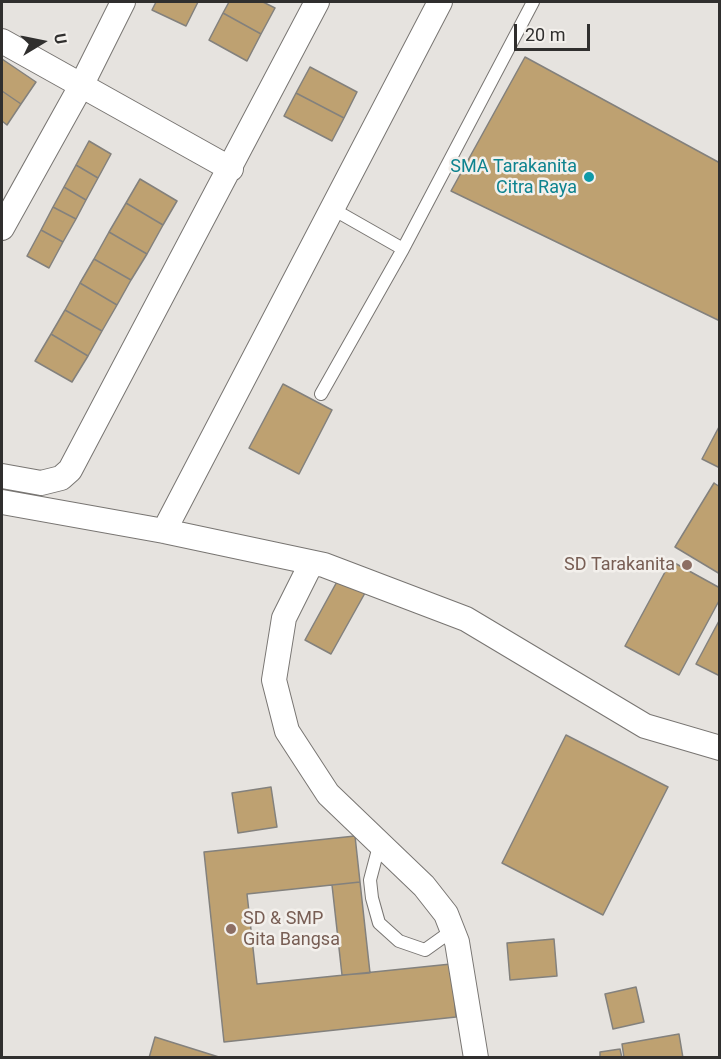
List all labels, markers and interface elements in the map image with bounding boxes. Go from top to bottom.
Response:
north arrow [12,12,72,72]
scale bar [517,12,594,50]
text: 20 m [525,24,565,45]
text: U [50,32,70,46]
place label: SMA Tarakanita Citra Raya [450,156,577,198]
marker: SMA Tarakanita Citra Raya [582,170,596,184]
place label: SD Tarakanita [564,554,675,576]
marker: SD Tarakanita [680,558,694,572]
place label: SD & SMP Gita Bangsa [243,908,340,950]
marker: SD & SMP Gita Bangsa [224,922,238,936]

